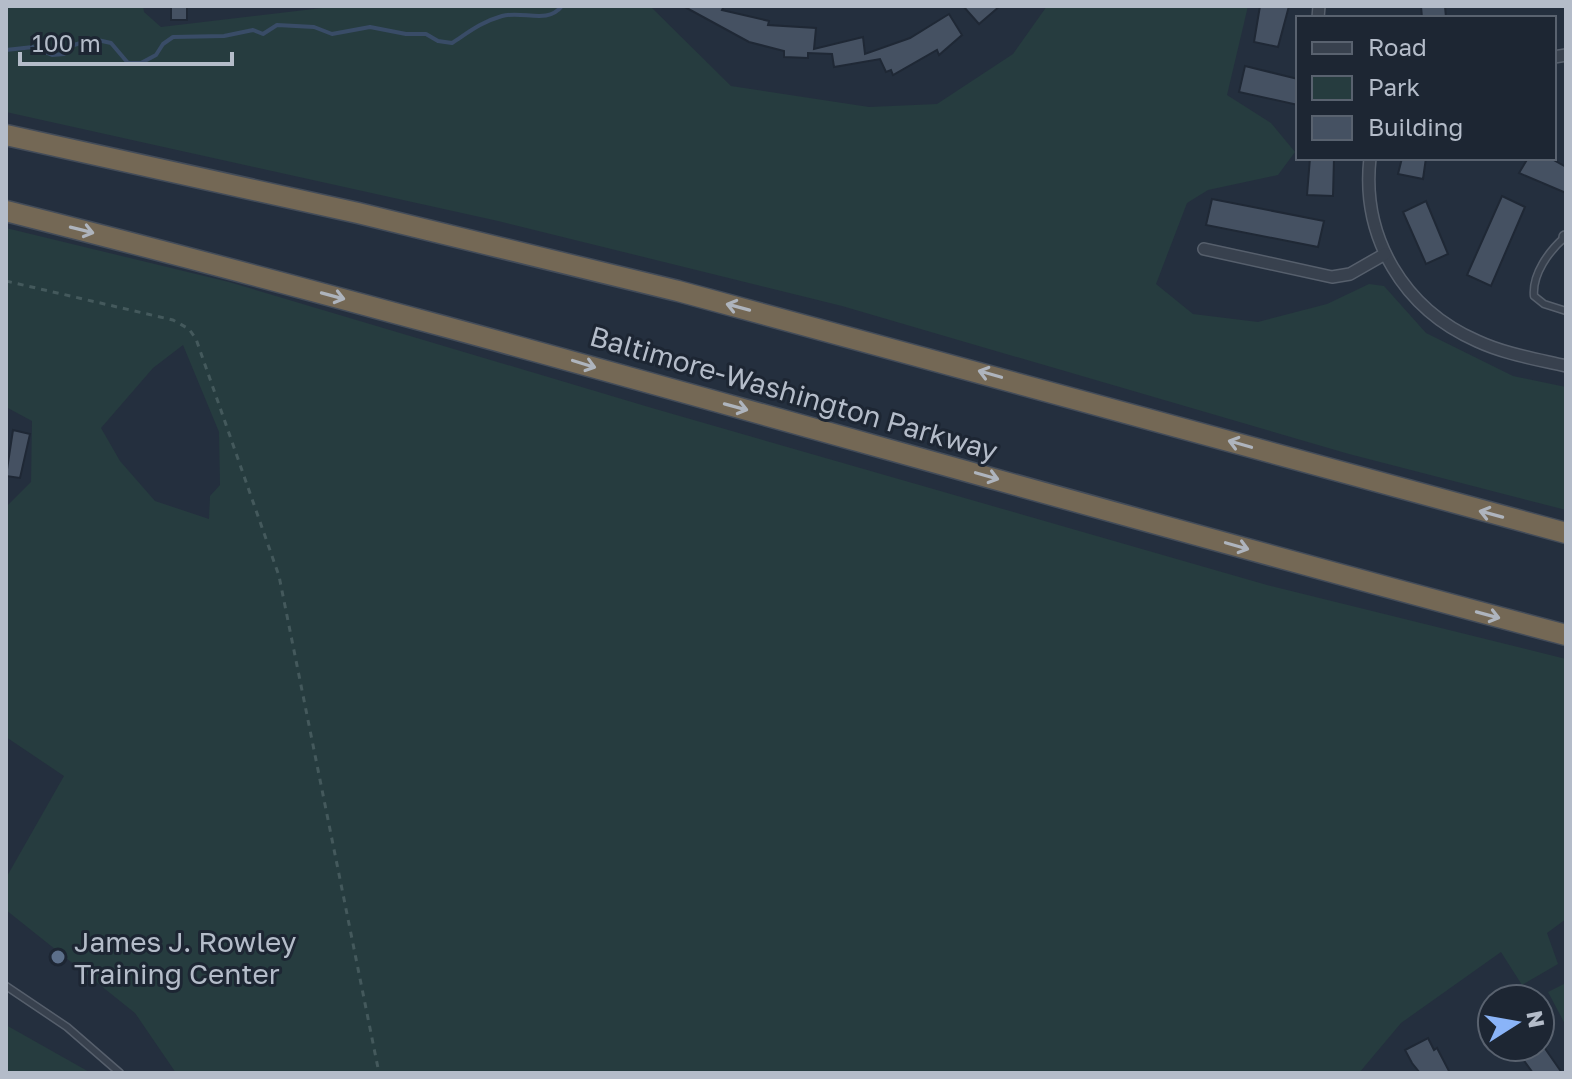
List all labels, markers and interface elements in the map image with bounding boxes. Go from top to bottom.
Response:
scale bar [20,16,232,66]
legend [1296,16,1556,160]
text: 100 m [32,28,101,57]
text: Road [1368,32,1427,61]
text: Park [1368,72,1420,101]
text: Building [1368,112,1463,141]
one-way arrow [68,223,94,238]
one-way arrow [320,289,346,304]
one-way arrow [726,298,752,313]
street label: Baltimore-Washington Parkway [586,319,1002,467]
one-way arrow [571,358,596,372]
one-way arrow [977,366,1003,381]
one-way arrow [722,401,748,416]
one-way arrow [1227,436,1253,451]
one-way arrow [973,469,999,484]
one-way arrow [1478,505,1504,520]
one-way arrow [1223,539,1249,554]
one-way arrow [1474,608,1500,623]
place label: James J. Rowley Training Center [74,925,297,990]
marker: James J. Rowley Training Center [49,948,67,966]
north arrow [1476,983,1556,1063]
text: N [1521,1008,1551,1030]

